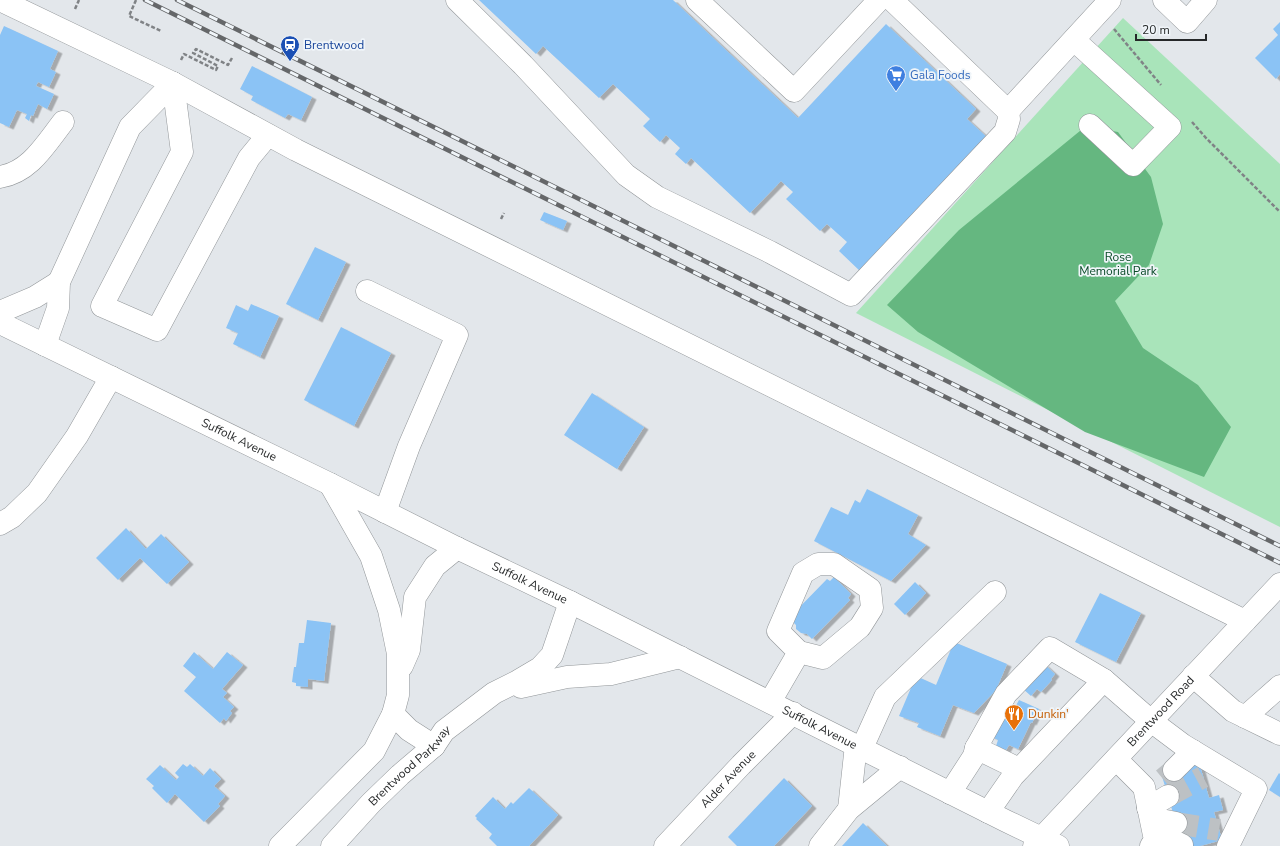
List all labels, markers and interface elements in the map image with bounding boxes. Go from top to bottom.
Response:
scale bar [1136,16,1206,42]
text: 20 m [1142,22,1170,38]
station icon: Brentwood [279,34,301,62]
place label: Brentwood [304,37,364,53]
supermarket icon: Gala Foods [885,64,907,92]
place label: Gala Foods [910,67,971,83]
park label: Rose Memorial Park [1079,249,1158,279]
street label: Suffolk Avenue [199,414,279,465]
street label: Suffolk Avenue [489,558,570,608]
street label: Brentwood Road [1124,672,1198,750]
street label: Suffolk Avenue [779,702,860,753]
restaurant icon: Dunkin' [1003,703,1025,731]
place label: Dunkin' [1028,706,1069,722]
street label: Brentwood Parkway [365,721,454,809]
street label: Alder Avenue [697,747,759,811]

